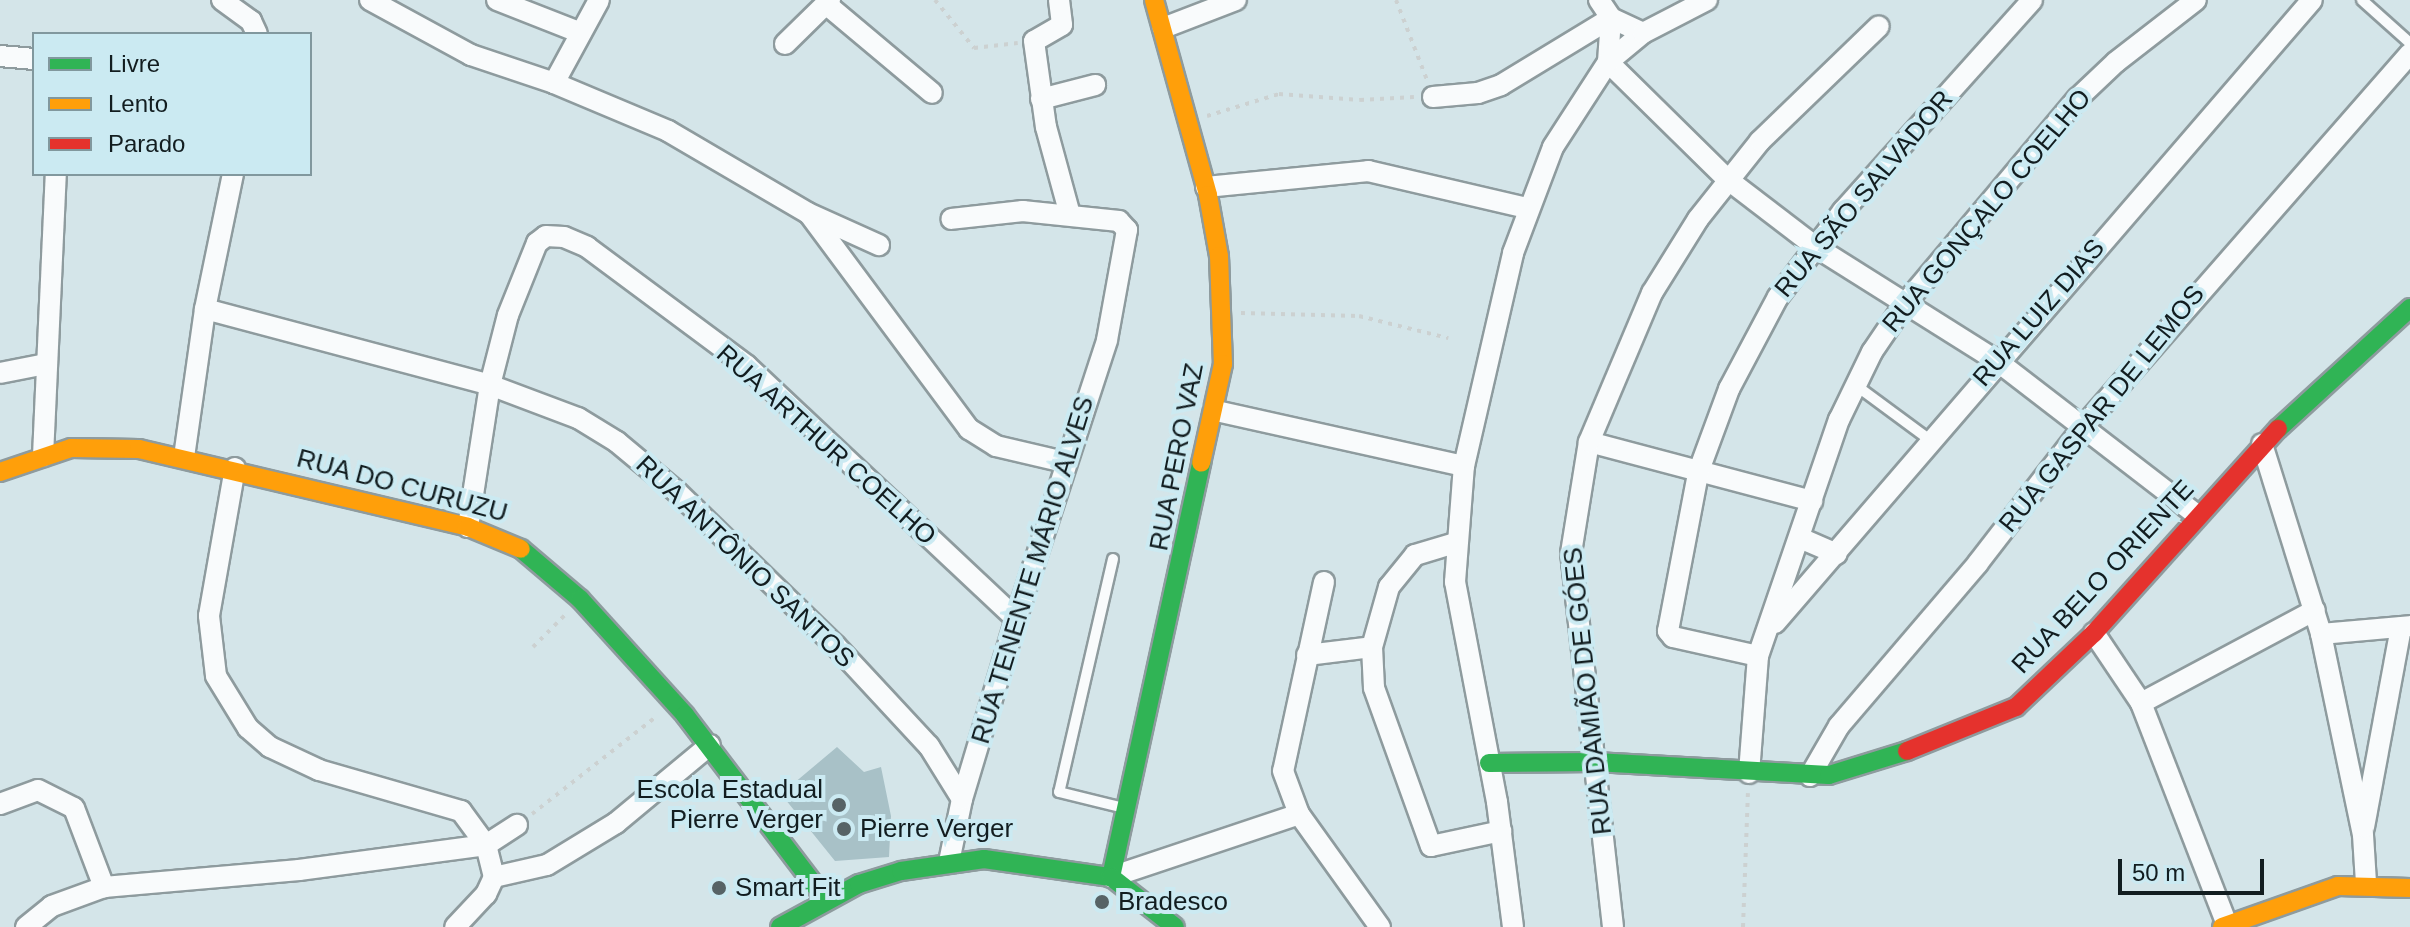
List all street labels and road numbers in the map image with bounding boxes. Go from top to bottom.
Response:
street label: RUA GONÇALO COELHO [1876,83,2098,339]
street label: RUA SÃO SALVADOR [1768,84,1960,304]
street label: RUA LUIZ DIAS [1966,232,2112,394]
street label: RUA GASPAR DE LEMOS [1992,279,2212,539]
street label: RUA ARTHUR COELHO [709,337,943,553]
street label: RUA PERO VAZ [1143,360,1211,554]
street label: RUA TENENTE MÁRIO ALVES [965,391,1101,749]
street label: RUA DO CURUZU [293,443,511,529]
street label: RUA ANTÔNIO SANTOS [628,449,862,675]
street label: RUA BELO ORIENTE [2005,473,2201,681]
street label: RUA DAMIÃO DE GÓES [1557,545,1619,837]

